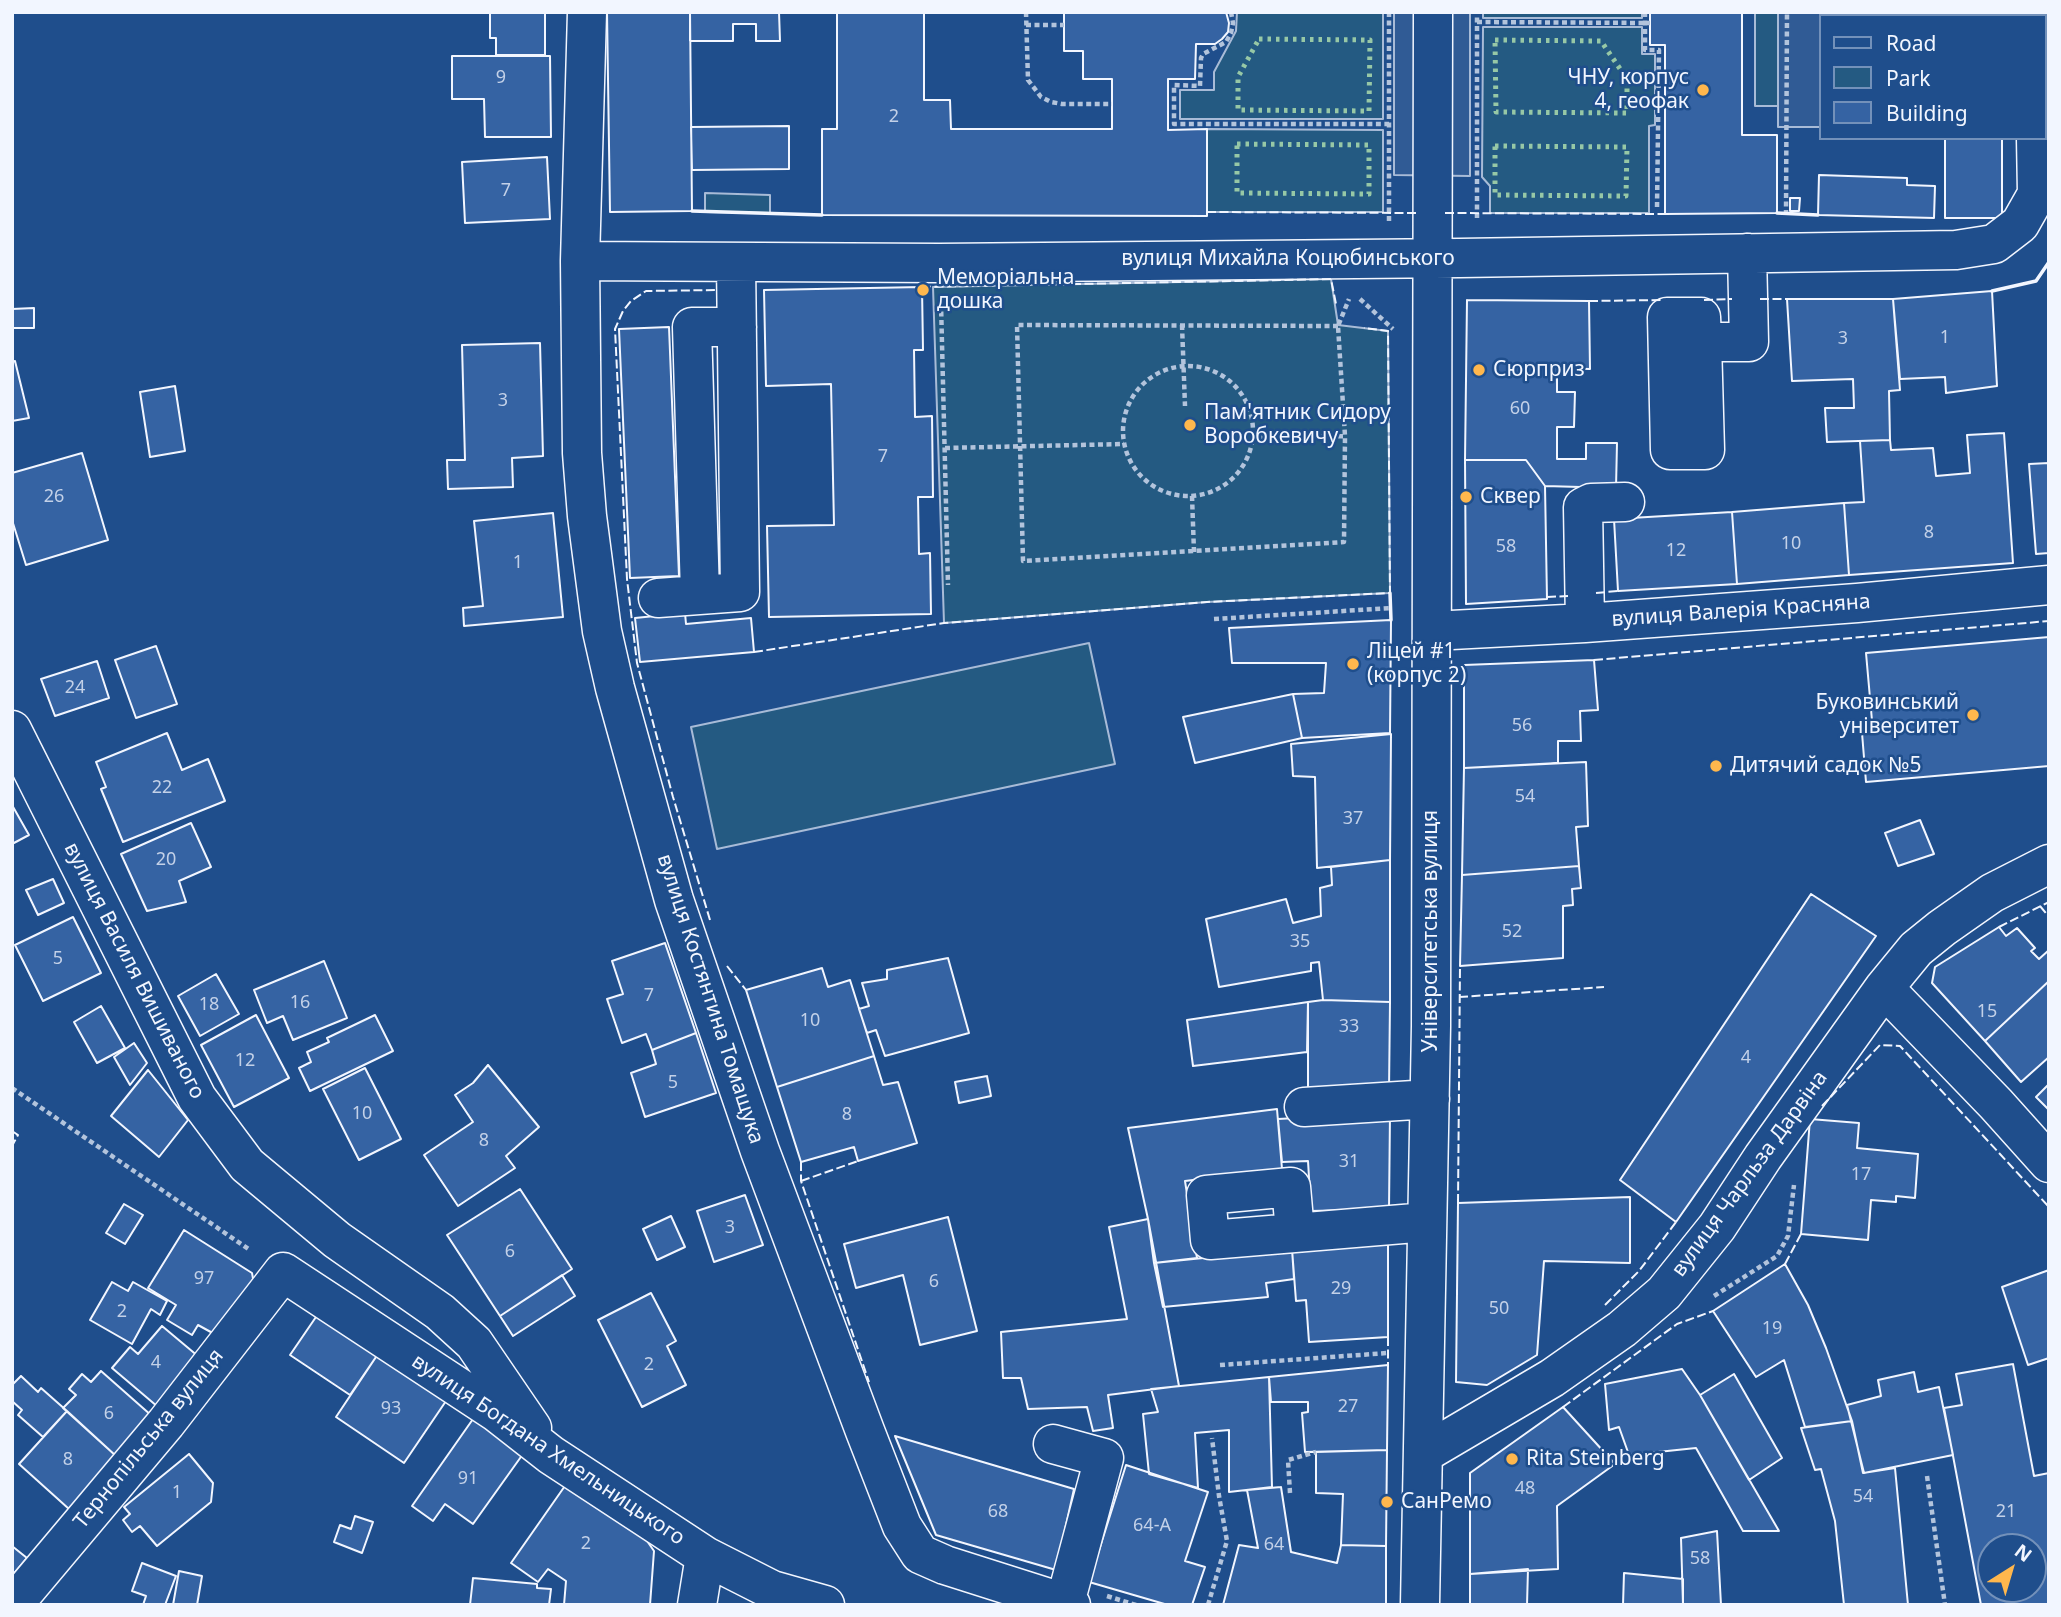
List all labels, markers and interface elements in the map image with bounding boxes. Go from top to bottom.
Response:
legend [1820,14,2047,140]
text: Road [1886,29,1936,57]
text: Park [1886,64,1930,92]
place label: ЧНУ, корпус 4, геофак [1568,65,1689,115]
house number: 9 [496,67,506,89]
marker: ЧНУ, корпус 4, геофак [1695,82,1711,98]
text: Building [1886,99,1968,127]
house number: 2 [889,106,899,128]
house number: 7 [501,180,511,202]
street label: вулиця Михайла Коцюбинського [1121,246,1455,272]
place label: Меморіальна дошка [937,265,1074,315]
marker: Меморіальна дошка [915,282,931,298]
house number: 1 [1940,327,1950,349]
house number: 3 [1838,328,1848,350]
place label: Сюрприз [1493,357,1585,383]
marker: Сюрприз [1471,362,1487,378]
house number: 3 [498,390,508,412]
house number: 60 [1510,398,1530,420]
place label: Пам'ятник Сидору Воробкевичу [1204,400,1391,450]
marker: Пам'ятник Сидору Воробкевичу [1182,417,1198,433]
house number: 7 [878,446,888,468]
place label: Сквер [1480,484,1541,510]
house number: 26 [44,486,64,508]
marker: Сквер [1458,489,1474,505]
house number: 8 [1924,522,1934,544]
house number: 10 [1781,533,1801,555]
house number: 58 [1496,536,1516,558]
house number: 12 [1666,540,1686,562]
house number: 1 [513,552,523,574]
street label: вулиця Валерія Красняна [1611,589,1871,633]
place label: Ліцей #1 (корпус 2) [1367,639,1466,689]
marker: Ліцей #1 (корпус 2) [1345,656,1361,672]
house number: 24 [65,677,85,699]
place label: Буковинський університет [1816,690,1959,740]
marker: Буковинський університет [1965,707,1981,723]
house number: 56 [1512,715,1532,737]
place label: Дитячий садок №5 [1730,753,1921,779]
marker: Дитячий садок №5 [1708,758,1724,774]
house number: 22 [152,777,172,799]
house number: 54 [1515,786,1535,808]
house number: 37 [1343,808,1363,830]
street label: Університетська вулиця [1418,810,1444,1052]
street label: вулиця Василя Вишиваного [58,839,210,1103]
house number: 20 [156,849,176,871]
street label: вулиця Костянтина Томащука [651,851,769,1147]
house number: 52 [1502,921,1522,943]
house number: 35 [1290,931,1310,953]
house number: 5 [53,948,63,970]
house number: 7 [644,985,654,1007]
house number: 16 [290,992,310,1014]
house number: 18 [199,994,219,1016]
house number: 15 [1977,1001,1997,1023]
house number: 10 [800,1010,820,1032]
house number: 33 [1339,1016,1359,1038]
house number: 4 [1741,1047,1751,1069]
house number: 12 [235,1050,255,1072]
street label: вулиця Чарльза Дарвіна [1667,1066,1833,1282]
house number: 5 [668,1072,678,1094]
house number: 10 [352,1103,372,1125]
house number: 8 [842,1104,852,1126]
house number: 8 [479,1130,489,1152]
house number: 31 [1339,1151,1359,1173]
house number: 17 [1851,1164,1871,1186]
house number: 3 [725,1217,735,1239]
house number: 6 [505,1241,515,1263]
house number: 97 [194,1268,214,1290]
house number: 6 [929,1271,939,1293]
house number: 29 [1331,1278,1351,1300]
house number: 50 [1489,1298,1509,1320]
house number: 2 [117,1301,127,1323]
house number: 19 [1762,1318,1782,1340]
street label: Тернопільська вулиця [69,1344,229,1534]
street label: вулиця Богдана Хмельницького [407,1349,689,1551]
house number: 4 [151,1352,161,1374]
house number: 2 [644,1354,654,1376]
house number: 27 [1338,1396,1358,1418]
house number: 93 [381,1398,401,1420]
house number: 6 [104,1403,114,1425]
place label: Rita Steinberg [1526,1446,1665,1472]
house number: 8 [63,1449,73,1471]
marker: Rita Steinberg [1504,1451,1520,1467]
house number: 91 [458,1468,478,1490]
house number: 48 [1515,1478,1535,1500]
house number: 1 [172,1482,182,1504]
house number: 54 [1853,1486,1873,1508]
place label: СанРемо [1401,1489,1492,1515]
marker: СанРемо [1379,1494,1395,1510]
house number: 68 [988,1501,1008,1523]
house number: 21 [1996,1501,2016,1523]
house number: 64-А [1133,1515,1171,1537]
house number: 2 [581,1533,591,1555]
north arrow [1977,1533,2047,1603]
house number: 64 [1264,1534,1284,1556]
text: N [2009,1538,2037,1568]
house number: 58 [1690,1548,1710,1570]

